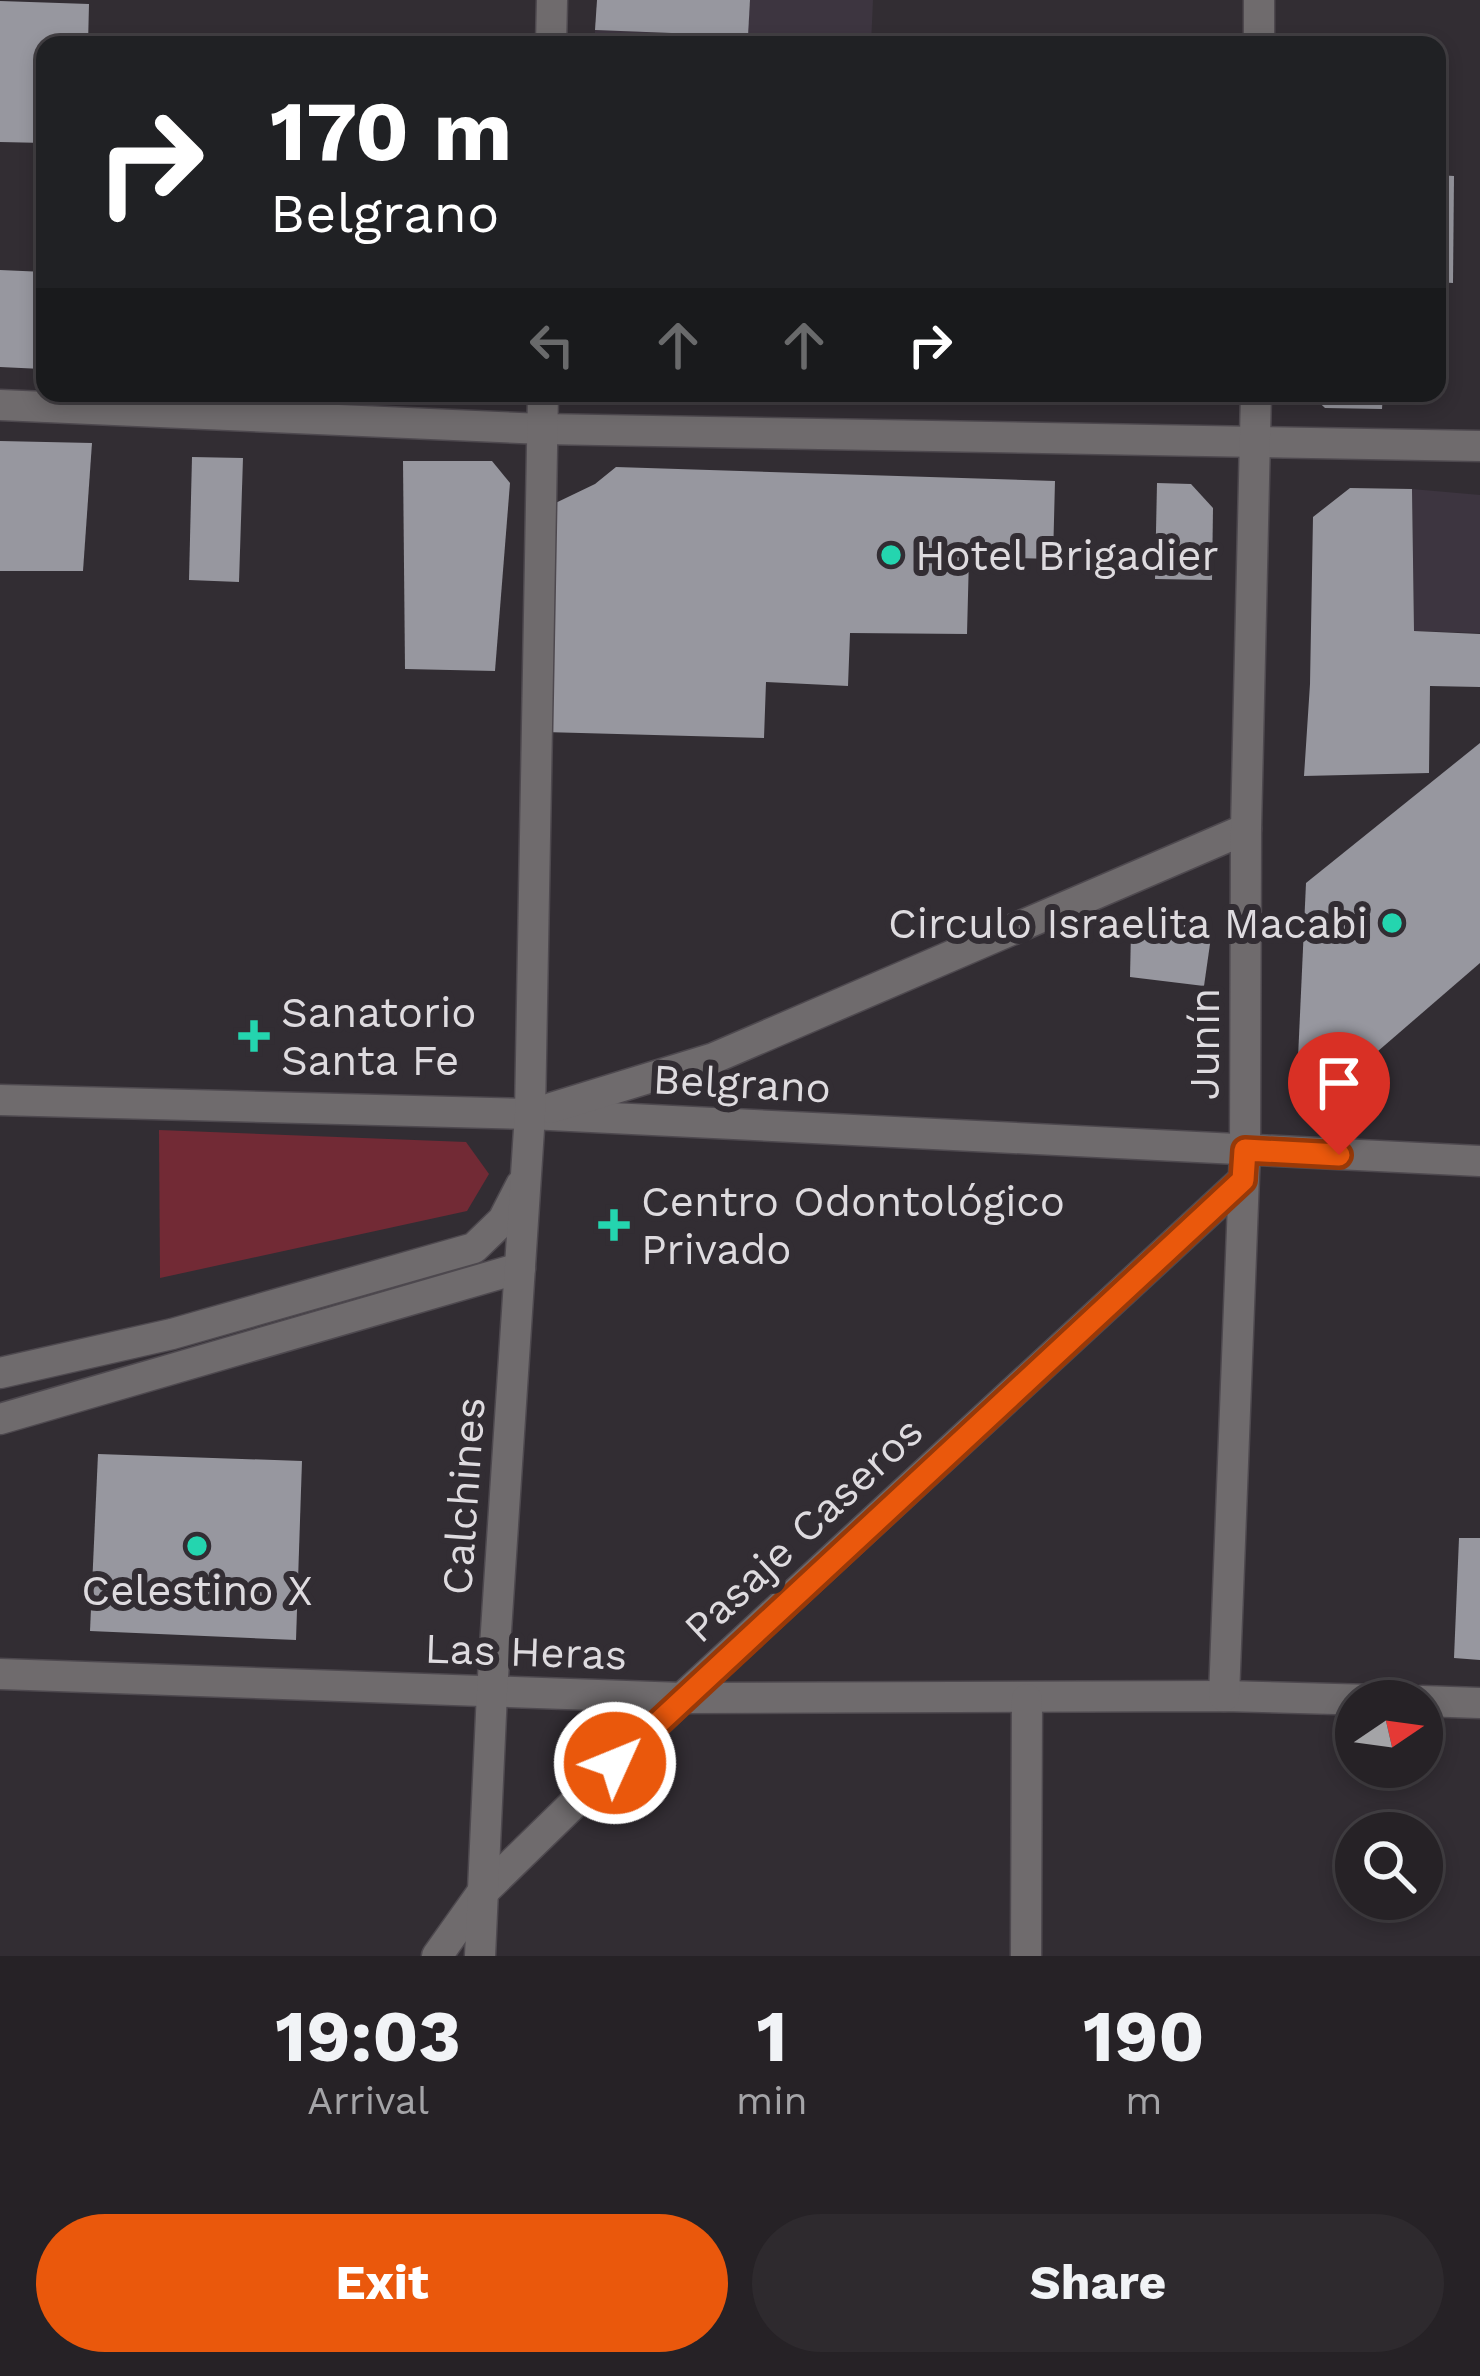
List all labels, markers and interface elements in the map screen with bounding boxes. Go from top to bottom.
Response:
text: 170 m [270,82,512,180]
icon: right [72,84,228,240]
text: Belgrano [270,182,499,245]
icon: left [519,312,585,378]
icon: ahead [645,312,711,378]
icon: ahead [771,312,837,378]
icon: right [897,312,963,378]
place label: Hotel Brigadier [915,531,1219,580]
marker: Hotel Brigadier [878,542,904,568]
place label: Circulo Israelita Macabi [888,899,1368,948]
marker: Circulo Israelita Macabi [1379,910,1405,936]
place label: Sanatorio Santa Fe [281,988,477,1085]
street label: Junín [1180,988,1229,1100]
marker: Sanatorio Santa Fe [238,1020,270,1052]
pin [1288,1032,1390,1155]
icon: arrive [1306,1050,1372,1116]
street label: Belgrano [652,1054,832,1113]
place label: Centro Odontológico Privado [641,1177,1065,1274]
marker: Centro Odontológico Privado [598,1209,630,1241]
street label: Calchines [432,1395,495,1597]
street label: Pasaje Caseros [674,1406,933,1652]
marker: Celestino X [184,1533,210,1559]
place label: Celestino X [81,1566,313,1615]
street label: Las Heras [424,1623,628,1680]
north arrow [1335,1680,1443,1788]
map controls [1335,1680,1443,1920]
position arrow [552,1700,678,1826]
button: search [1335,1812,1443,1920]
text: 19:03 [275,1994,461,2078]
text: 1 [756,1994,787,2078]
text: 190 [1083,1994,1205,2078]
text: Arrival [307,2078,429,2123]
text: min [736,2078,808,2123]
text: m [1125,2078,1162,2123]
button: Exit [36,2214,728,2352]
button: Share [752,2214,1444,2352]

